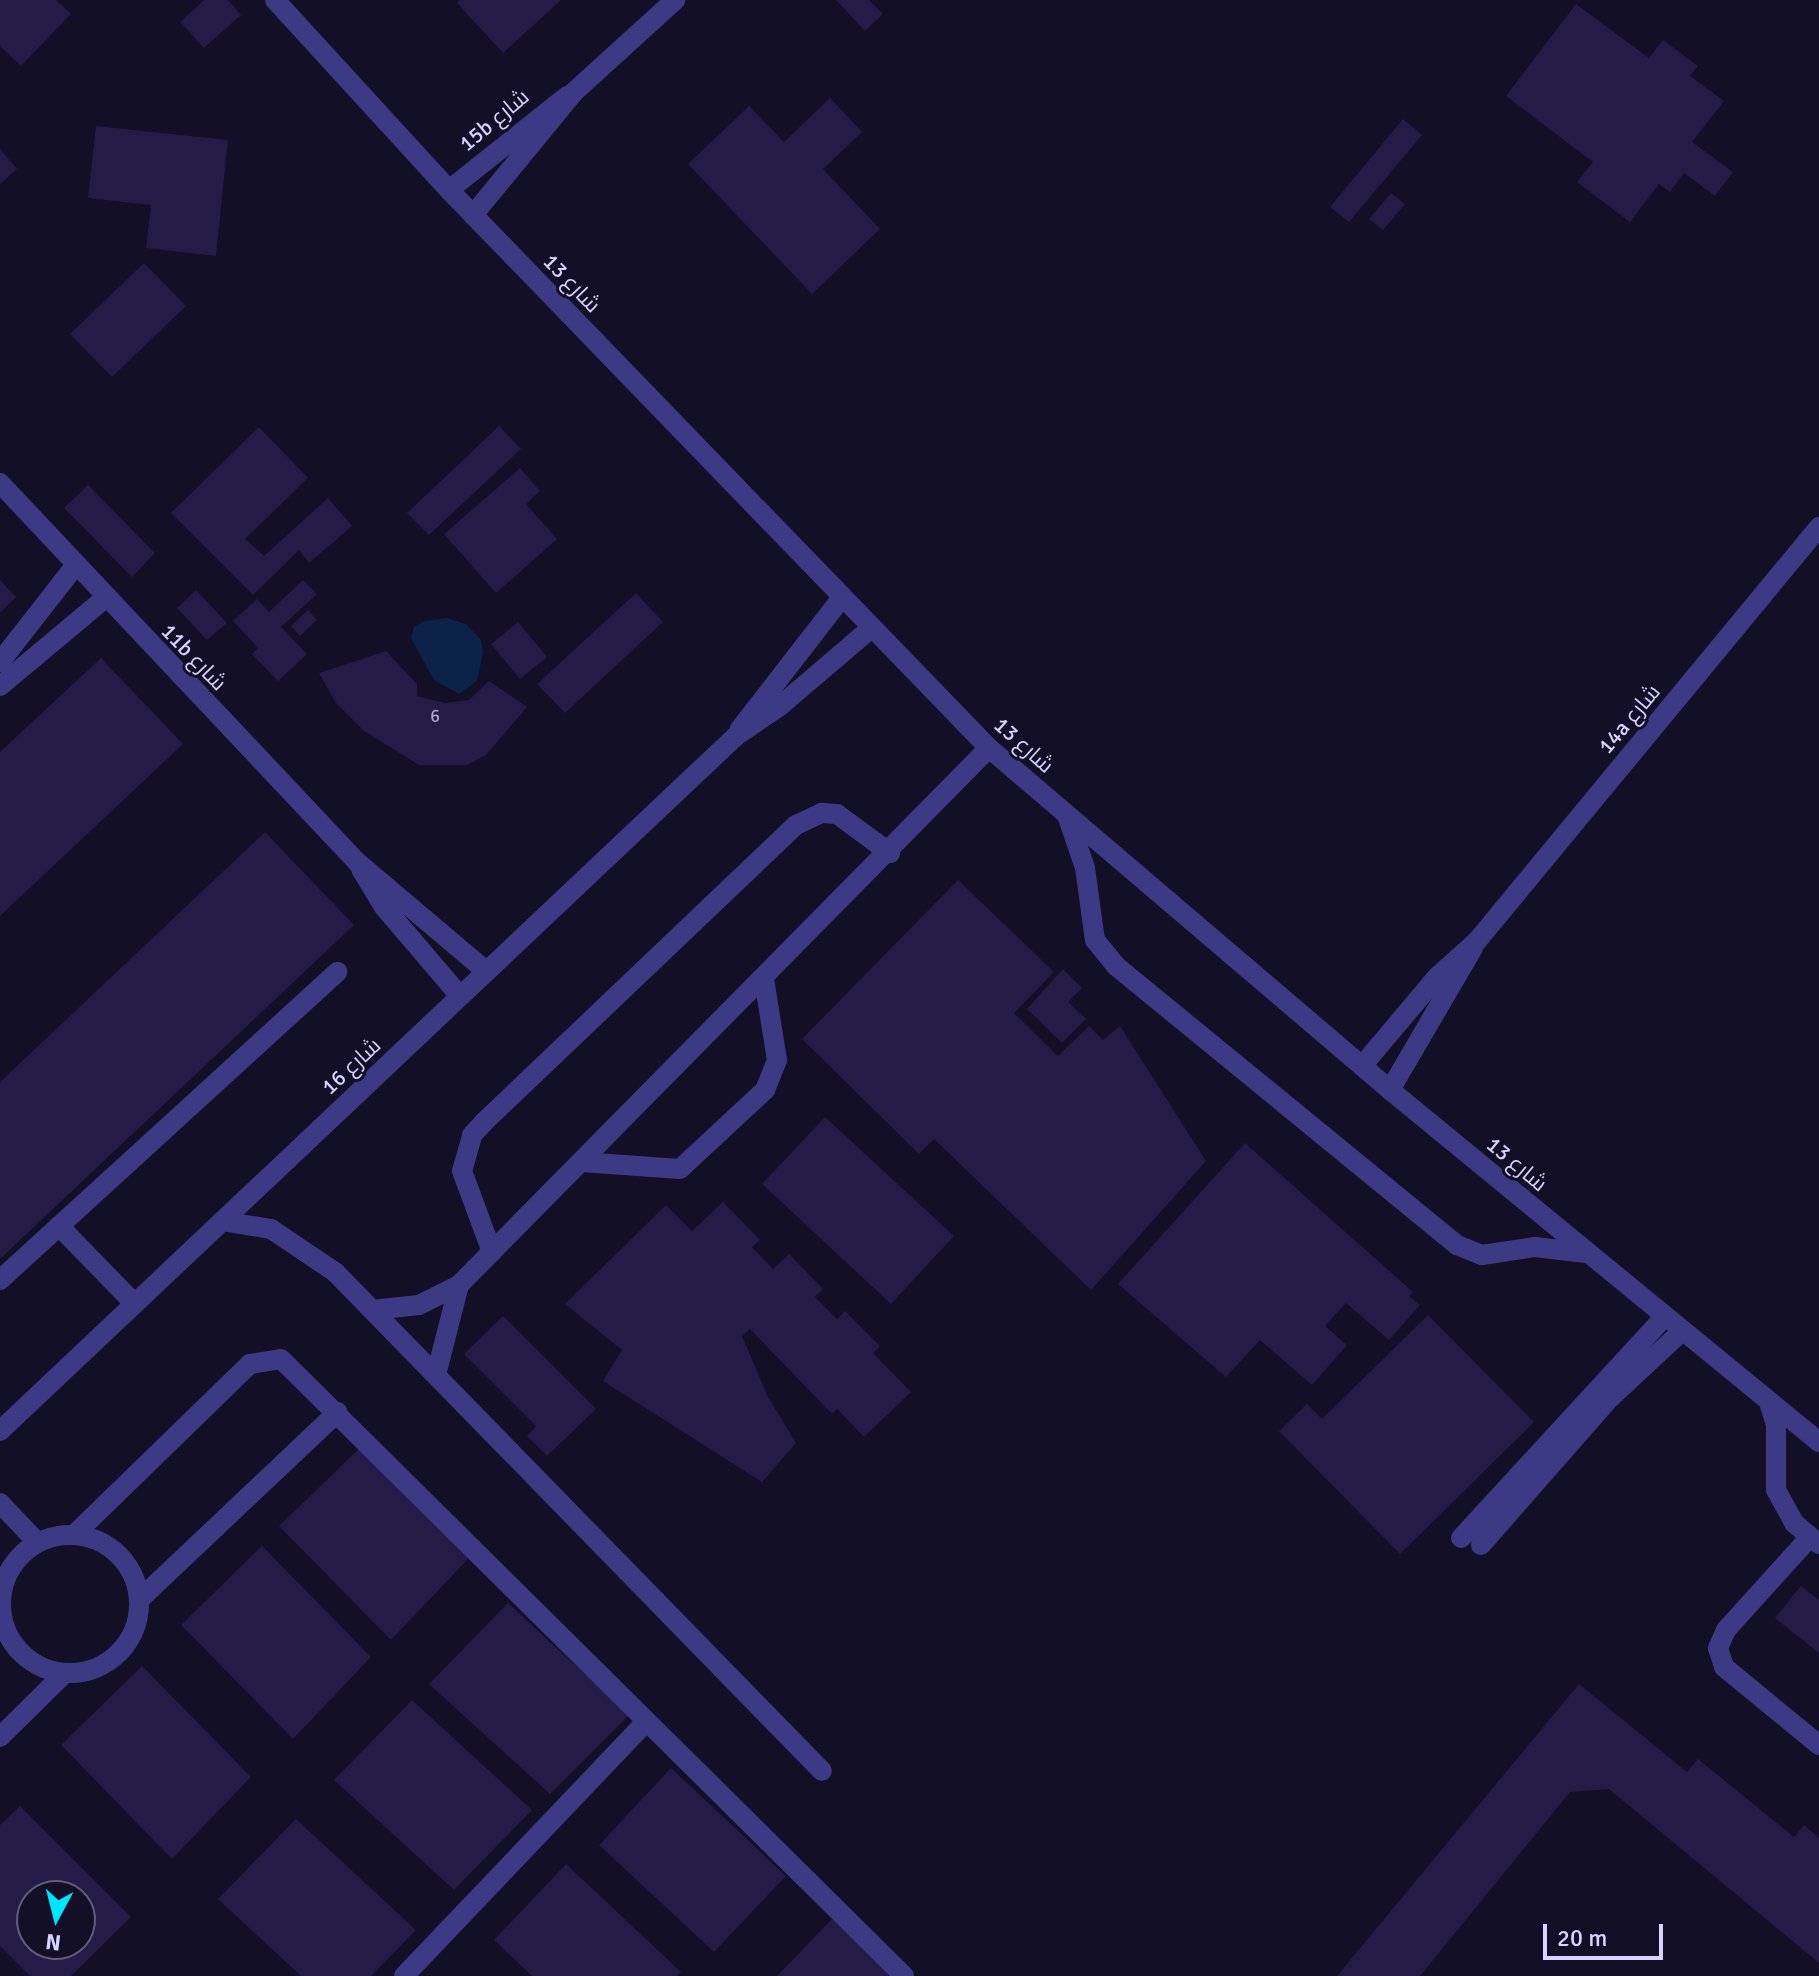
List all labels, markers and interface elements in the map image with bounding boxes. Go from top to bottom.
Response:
street label: 15b شارع [454,83,534,157]
street label: شارع 13 [538,248,606,318]
street label: 11b شارع [156,618,232,696]
street label: 14a شارع [1592,679,1666,759]
house number: 6 [430,705,440,727]
street label: شارع 13 [989,711,1059,779]
street label: شارع 16 [316,1032,386,1100]
street label: شارع 13 [1481,1131,1553,1197]
north arrow [16,1880,96,1960]
scale bar [1547,1908,1667,1958]
text: 20 m [1557,1923,1607,1953]
text: N [44,1928,63,1957]

